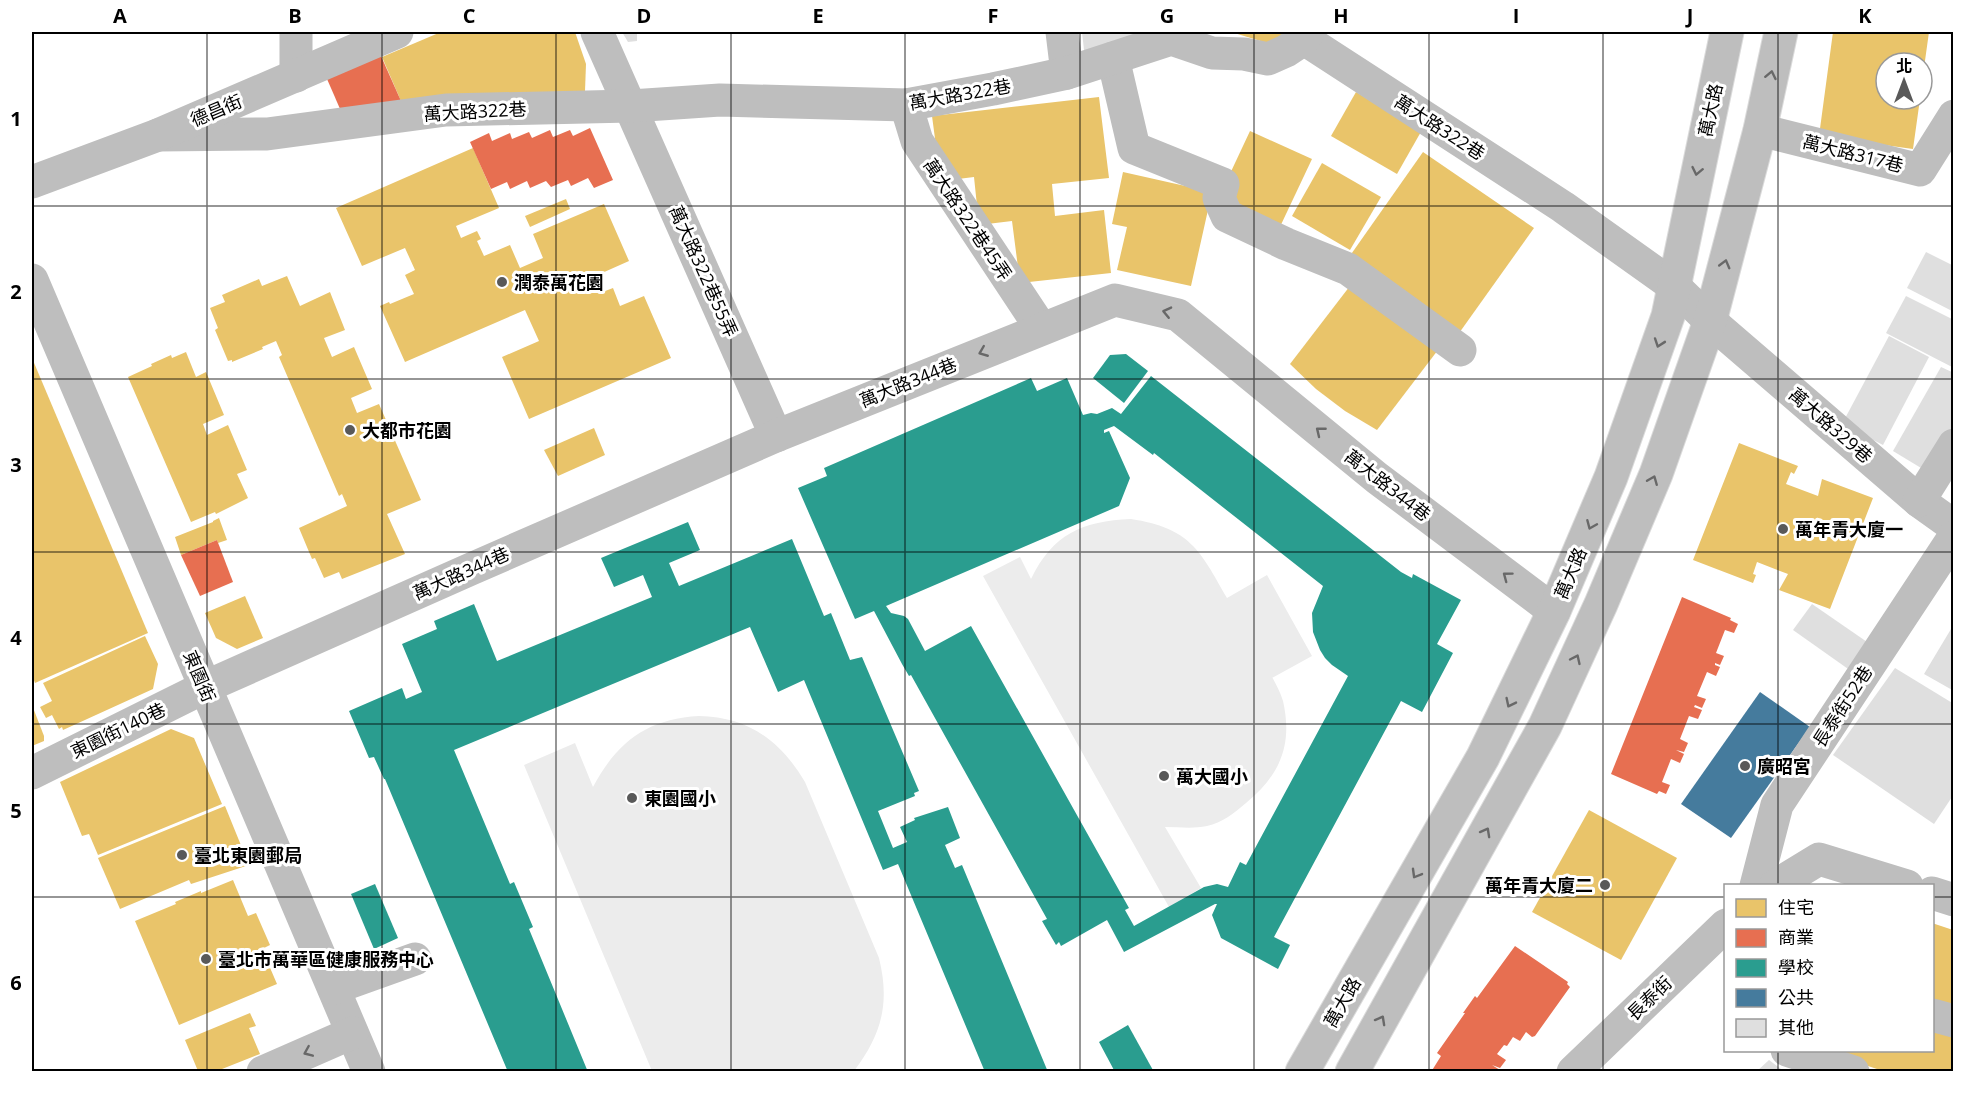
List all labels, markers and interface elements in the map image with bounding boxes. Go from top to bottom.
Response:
text: A [113,2,127,29]
text: B [288,2,302,29]
text: C [463,2,476,29]
text: D [637,2,651,29]
text: E [812,2,824,29]
text: F [988,2,998,29]
text: G [1160,2,1174,29]
text: H [1333,2,1349,29]
text: I [1513,2,1519,29]
text: J [1685,2,1693,29]
text: K [1858,2,1872,29]
north arrow [1874,51,1934,111]
text: 北 [1896,55,1912,77]
one-way arrow [1764,70,1777,80]
street label: 萬大路322巷 [907,73,1013,115]
street label: 萬大路 [1693,81,1727,139]
street label: 德昌街 [186,88,246,132]
street label: 萬大路322巷 [1390,89,1490,165]
street label: 萬大路322巷 [423,96,527,126]
text: 1 [10,105,22,132]
street label: 萬大路317巷 [1800,129,1906,177]
street label: 萬大路322巷45弄 [918,154,1018,284]
one-way arrow [1692,166,1705,176]
street label: 萬大路322巷55弄 [664,202,744,340]
one-way arrow [1718,259,1730,270]
place label: 潤泰萬花園 [514,270,604,294]
marker: 潤泰萬花園 [495,275,509,289]
text: 2 [10,278,22,305]
one-way arrow [1162,307,1172,320]
one-way arrow [1653,337,1666,348]
one-way arrow [978,345,989,357]
street label: 萬大路344巷 [856,352,960,412]
street label: 萬大路329巷 [1784,382,1878,468]
place label: 大都市花園 [362,418,452,442]
marker: 大都市花園 [343,423,357,437]
one-way arrow [1316,428,1327,439]
street label: 萬大路344巷 [1340,444,1436,526]
text: 3 [10,451,22,478]
one-way arrow [1646,475,1658,486]
place label: 萬年青大廈一 [1795,517,1903,541]
one-way arrow [1586,519,1598,530]
marker: 萬年青大廈一 [1776,522,1790,536]
street label: 萬大路344巷 [409,541,513,605]
street label: 萬大路 [1548,543,1592,603]
one-way arrow [1503,573,1514,584]
text: 4 [10,624,22,651]
street label: 東園街 [178,646,222,706]
one-way arrow [1568,654,1580,665]
street label: 長泰街52巷 [1807,661,1877,751]
one-way arrow [1505,696,1517,707]
street label: 東園街140巷 [67,697,169,763]
place label: 廣昭宮 [1757,754,1811,778]
marker: 廣昭宮 [1738,759,1752,773]
place label: 萬大國小 [1176,764,1248,788]
marker: 萬大國小 [1157,769,1171,783]
place label: 東園國小 [644,786,716,810]
marker: 東園國小 [625,791,639,805]
text: 5 [10,797,22,824]
one-way arrow [1479,828,1490,838]
place label: 臺北東園郵局 [194,843,302,867]
marker: 臺北東園郵局 [175,848,189,862]
one-way arrow [1412,868,1423,878]
place label: 萬年青大廈二 [1485,873,1593,897]
marker: 萬年青大廈二 [1598,878,1612,892]
legend [1724,884,1934,1052]
text: 住宅 [1778,895,1814,919]
text: 商業 [1778,925,1814,949]
place label: 臺北市萬華區健康服務中心 [218,947,434,971]
marker: 臺北市萬華區健康服務中心 [199,952,213,966]
text: 學校 [1778,955,1814,979]
text: 6 [10,969,22,996]
street label: 長泰街 [1621,971,1677,1025]
street label: 萬大路 [1318,973,1366,1031]
text: 公共 [1778,985,1814,1009]
text: 其他 [1778,1015,1814,1039]
one-way arrow [1374,1016,1385,1027]
one-way arrow [303,1045,314,1057]

